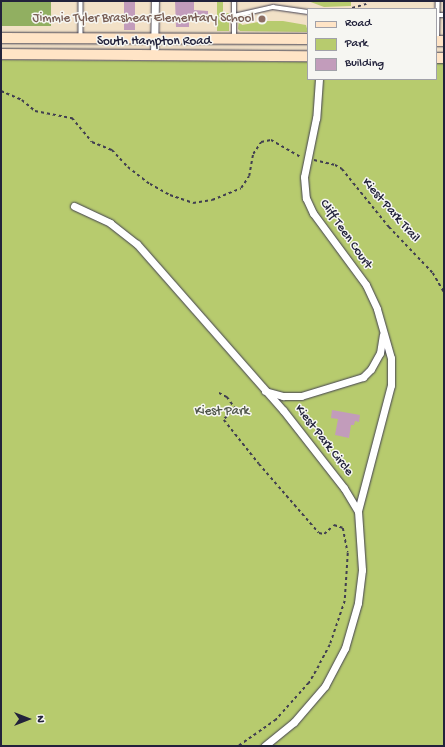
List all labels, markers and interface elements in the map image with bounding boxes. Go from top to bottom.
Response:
legend [307,8,437,80]
place label: Jimmie Tyler Brashear Elementary School [33,11,254,27]
marker: Jimmie Tyler Brashear Elementary School [257,14,267,24]
text: Road [345,17,371,31]
street label: South Hampton Road [97,34,211,50]
text: Park [345,37,368,51]
text: Building [345,57,384,71]
street label: Kiest Park Trail [358,176,422,246]
street label: Cliff Teen Court [315,197,375,273]
street label: Kiest Park Circle [290,402,356,480]
park label: Kiest Park [195,404,249,420]
north arrow [8,699,48,739]
text: N [34,715,46,723]

